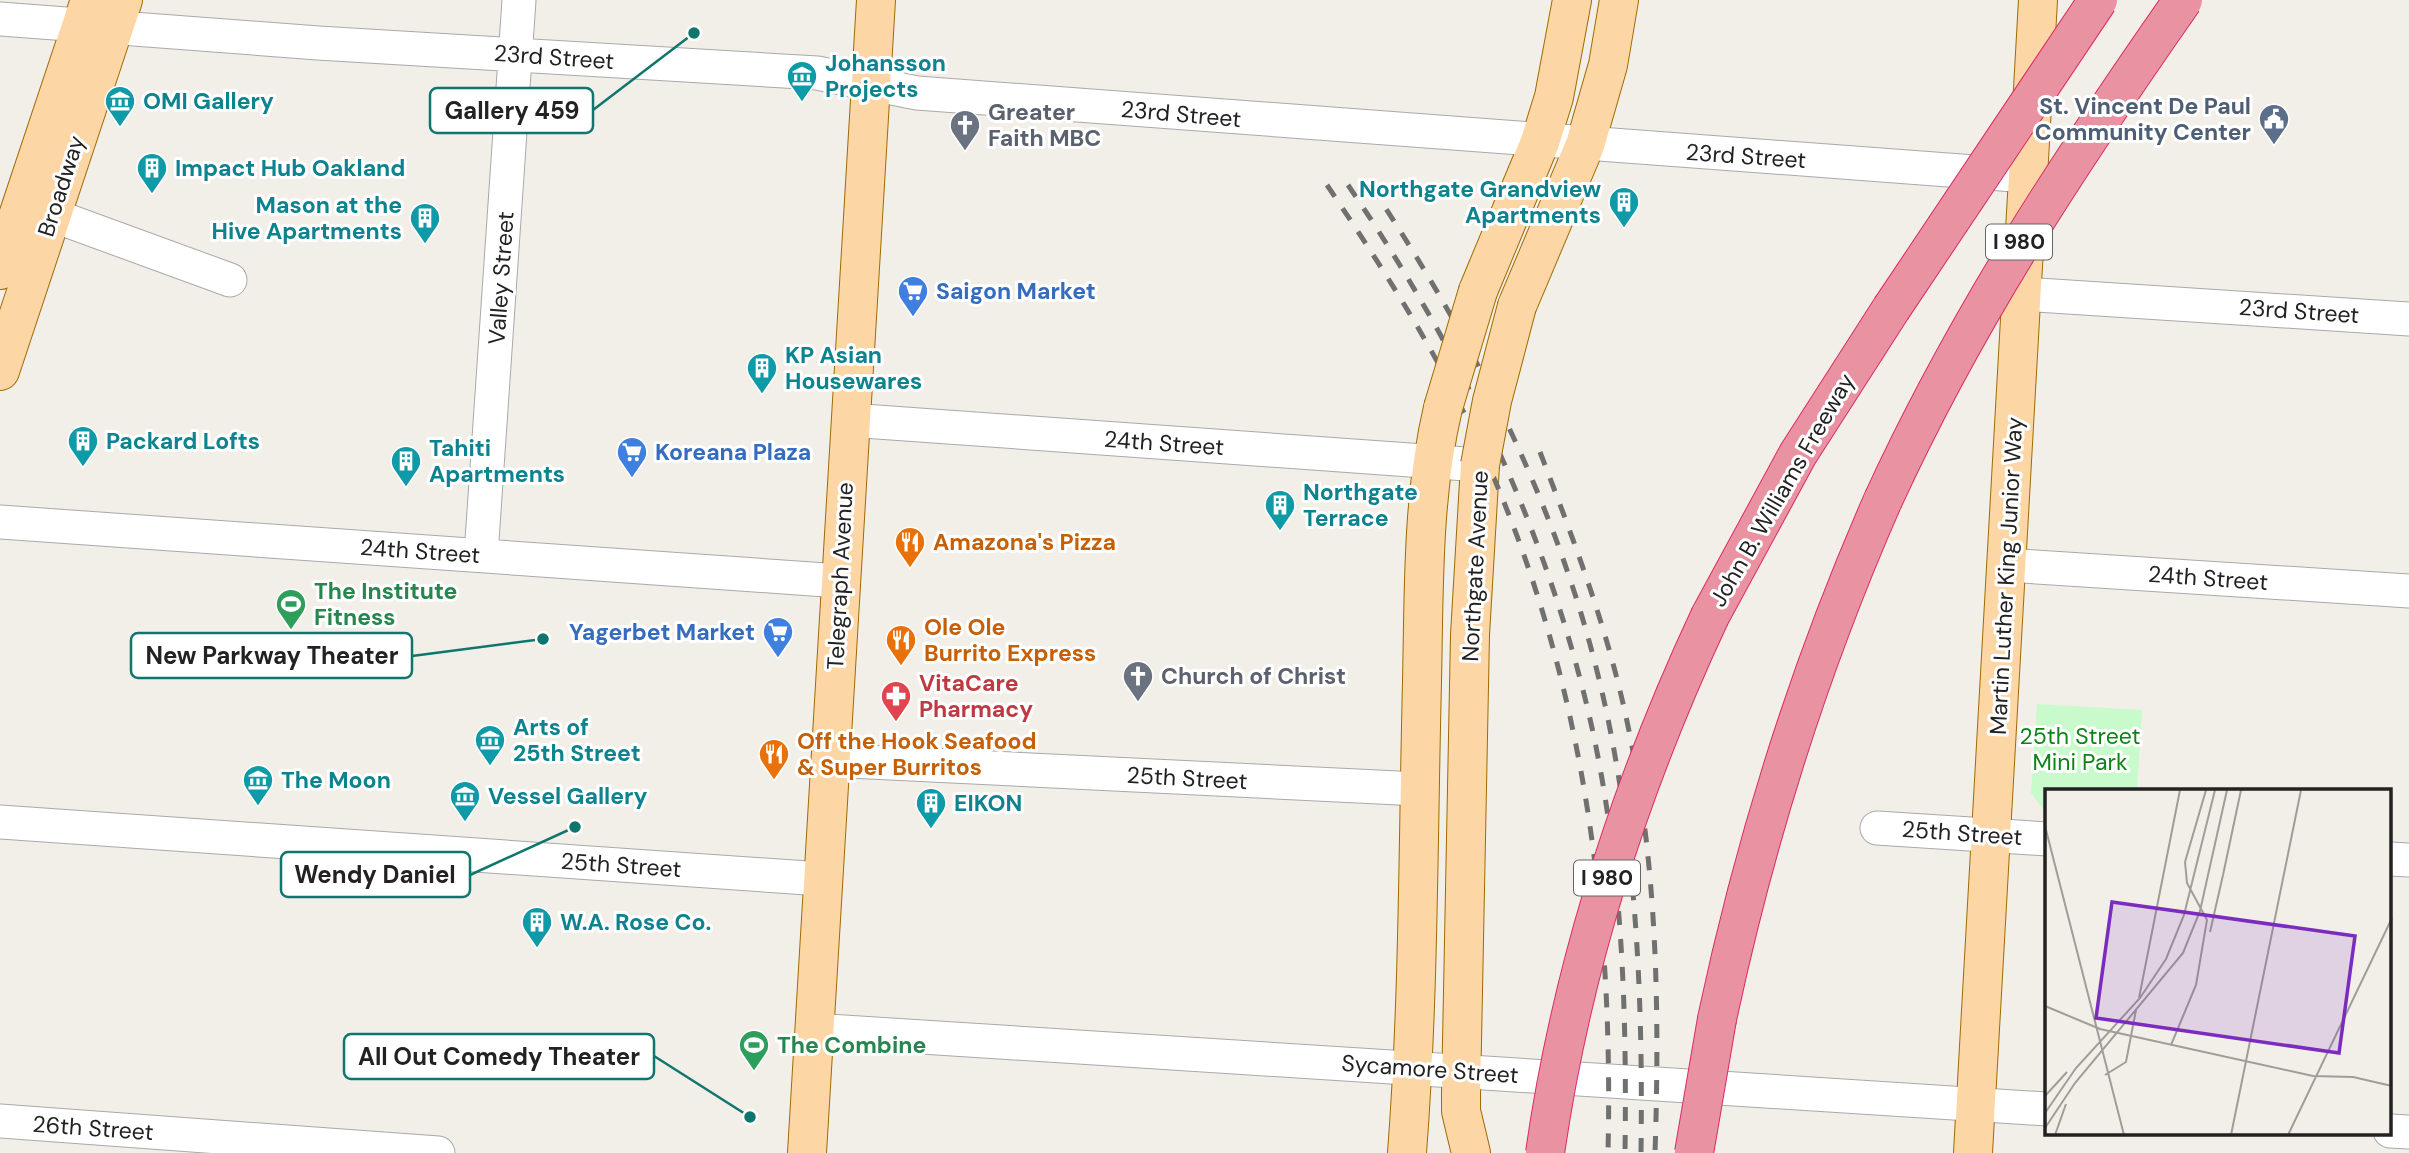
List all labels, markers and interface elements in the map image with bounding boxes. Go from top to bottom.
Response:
street label: 23rd Street [493,38,615,76]
place label: Johansson Projects [825,48,946,104]
museum icon: Johansson Projects [785,59,819,103]
museum icon: OMI Gallery [103,84,137,128]
place label: OMI Gallery [143,86,274,116]
callout: Gallery 459 [430,88,593,133]
place label: St. Vincent De Paul Community Center [2035,91,2251,147]
street label: 23rd Street [1120,94,1242,134]
text: Gallery 459 [444,95,580,126]
place label: Greater Faith MBC [988,97,1101,153]
public building icon: St. Vincent De Paul Community Center [2257,102,2291,146]
church icon: Greater Faith MBC [948,108,982,152]
street label: Broadway [31,131,91,240]
street label: 23rd Street [1685,137,1807,175]
building icon: Impact Hub Oakland [135,151,169,195]
place label: Impact Hub Oakland [175,153,405,183]
place label: Northgate Grandview Apartments [1359,174,1601,230]
building icon: Northgate Grandview Apartments [1607,185,1641,229]
place label: Mason at the Hive Apartments [211,190,402,246]
building icon: Mason at the Hive Apartments [408,201,442,245]
street label: Valley Street [481,210,521,346]
road number: I 980 [1986,224,2052,260]
supermarket icon: Saigon Market [896,274,930,318]
place label: Saigon Market [936,276,1096,306]
street label: 23rd Street [2238,292,2360,330]
place label: KP Asian Housewares [785,340,922,396]
building icon: KP Asian Housewares [745,351,779,395]
street label: John B. Williams Freeway [1703,368,1861,612]
street label: Martin Luther King Junior Way [1983,416,2029,736]
building icon: Packard Lofts [66,424,100,468]
street label: 24th Street [1103,424,1225,462]
place label: Packard Lofts [106,426,260,456]
place label: Tahiti Apartments [429,433,565,489]
supermarket icon: Koreana Plaza [615,435,649,479]
place label: Koreana Plaza [655,437,811,467]
building icon: Tahiti Apartments [389,444,423,488]
street label: Northgate Avenue [1455,470,1495,662]
place label: Northgate Terrace [1303,477,1418,533]
street label: Telegraph Avenue [820,481,860,671]
building icon: Northgate Terrace [1263,488,1297,532]
restaurant icon: Amazona's Pizza [893,525,927,569]
place label: Amazona's Pizza [933,527,1116,557]
street label: 24th Street [359,532,481,570]
street label: 24th Street [2147,559,2269,597]
place label: The Institute Fitness [314,576,457,632]
sports icon: The Institute Fitness [274,587,308,631]
place label: Ole Ole Burrito Express [924,612,1096,668]
supermarket icon: Yagerbet Market [761,615,795,659]
place label: Yagerbet Market [569,617,755,647]
restaurant icon: Ole Ole Burrito Express [884,623,918,667]
callout: New Parkway Theater [131,633,412,678]
text: New Parkway Theater [145,640,399,671]
church icon: Church of Christ [1121,659,1155,703]
place label: Church of Christ [1161,661,1346,691]
place label: VitaCare Pharmacy [919,668,1033,724]
pharmacy icon: VitaCare Pharmacy [879,679,913,723]
place label: Arts of 25th Street [513,712,641,768]
park label: 25th Street Mini Park [2020,721,2140,777]
museum icon: Arts of 25th Street [473,723,507,767]
place label: Off the Hook Seafood & Super Burritos [797,726,1037,782]
restaurant icon: Off the Hook Seafood & Super Burritos [757,737,791,781]
street label: 25th Street [1126,760,1248,796]
museum icon: The Moon [241,763,275,807]
place label: The Moon [281,765,391,795]
museum icon: Vessel Gallery [448,779,482,823]
place label: Vessel Gallery [488,781,647,811]
building icon: EIKON [914,786,948,830]
place label: EIKON [954,788,1022,818]
inset map [2045,789,2392,1136]
street label: 25th Street [1901,814,2023,852]
street label: 25th Street [560,846,682,884]
callout: Wendy Daniel [281,852,470,897]
text: Wendy Daniel [294,859,456,890]
road number: I 980 [1574,860,1640,896]
building icon: W.A. Rose Co. [520,905,554,949]
place label: W.A. Rose Co. [560,907,711,937]
sports icon: The Combine [737,1028,771,1072]
place label: The Combine [777,1030,926,1060]
callout: All Out Comedy Theater [344,1034,654,1079]
text: All Out Comedy Theater [358,1041,640,1072]
street label: Sycamore Street [1341,1048,1519,1090]
street label: 26th Street [31,1109,155,1147]

